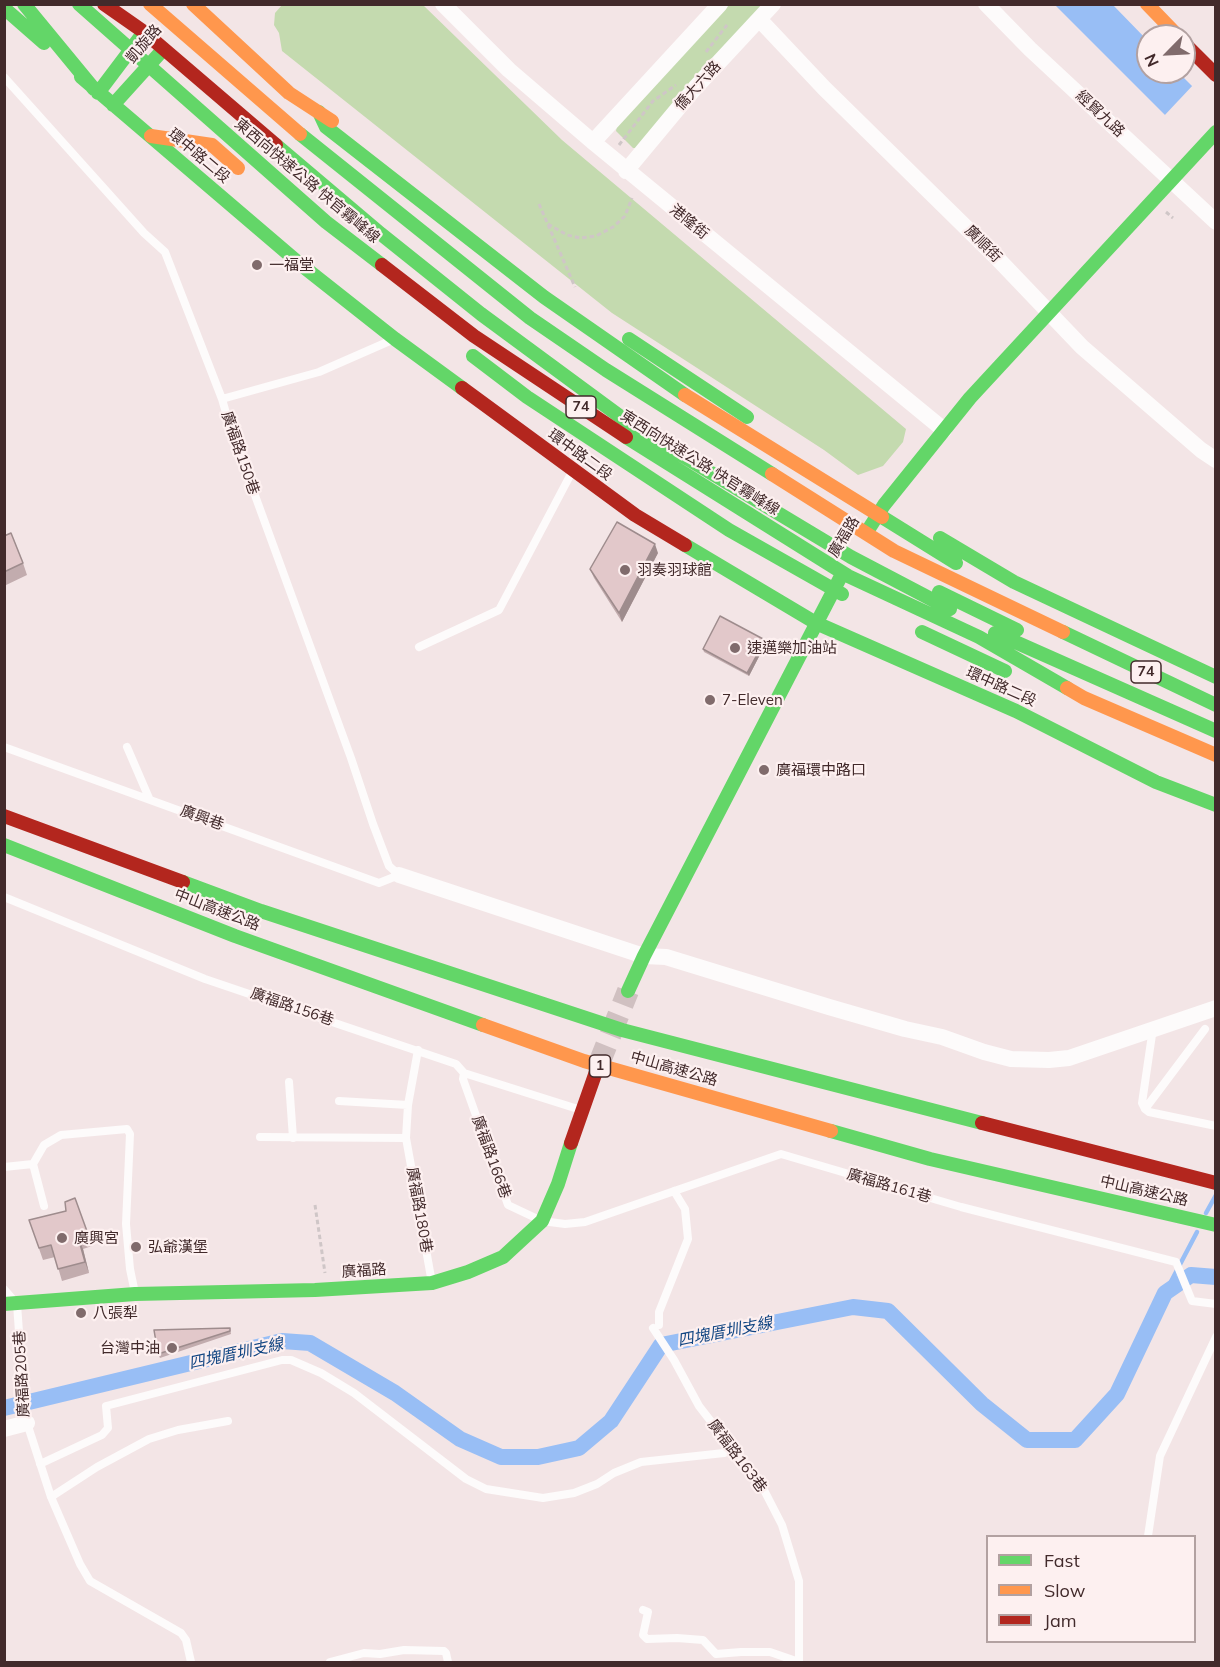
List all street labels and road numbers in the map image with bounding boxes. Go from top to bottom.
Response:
street label: 凱旋路 [122,21,166,67]
street label: 僑大六路 [671,58,725,114]
street label: 經貿九路 [1072,87,1128,141]
street label: 東西向快速公路 快官霧峰線 [231,115,383,247]
street label: 環中路二段 [164,125,234,187]
street label: 港隆街 [666,201,712,243]
street label: 廣順街 [961,222,1005,266]
road number: 74 [566,396,596,418]
street label: 東西向快速公路 快官霧峰線 [617,407,783,519]
street label: 廣福路150巷 [217,409,263,497]
street label: 環中路二段 [544,426,616,484]
street label: 廣福路 [825,513,863,561]
road number: 74 [1131,661,1161,683]
street label: 環中路二段 [963,664,1039,710]
street label: 廣興巷 [178,802,226,834]
street label: 中山高速公路 [172,885,262,935]
street label: 廣福路156巷 [248,984,336,1030]
street label: 中山高速公路 [628,1048,720,1090]
road number: 1 [590,1055,610,1077]
street label: 廣福路166巷 [468,1113,514,1201]
street label: 廣福路161巷 [845,1165,933,1207]
street label: 廣福路180巷 [403,1166,435,1254]
street label: 中山高速公路 [1098,1172,1190,1210]
street label: 廣福路 [341,1260,387,1282]
street label: 廣福路205巷 [11,1330,33,1418]
street label: 廣福路163巷 [704,1416,770,1496]

